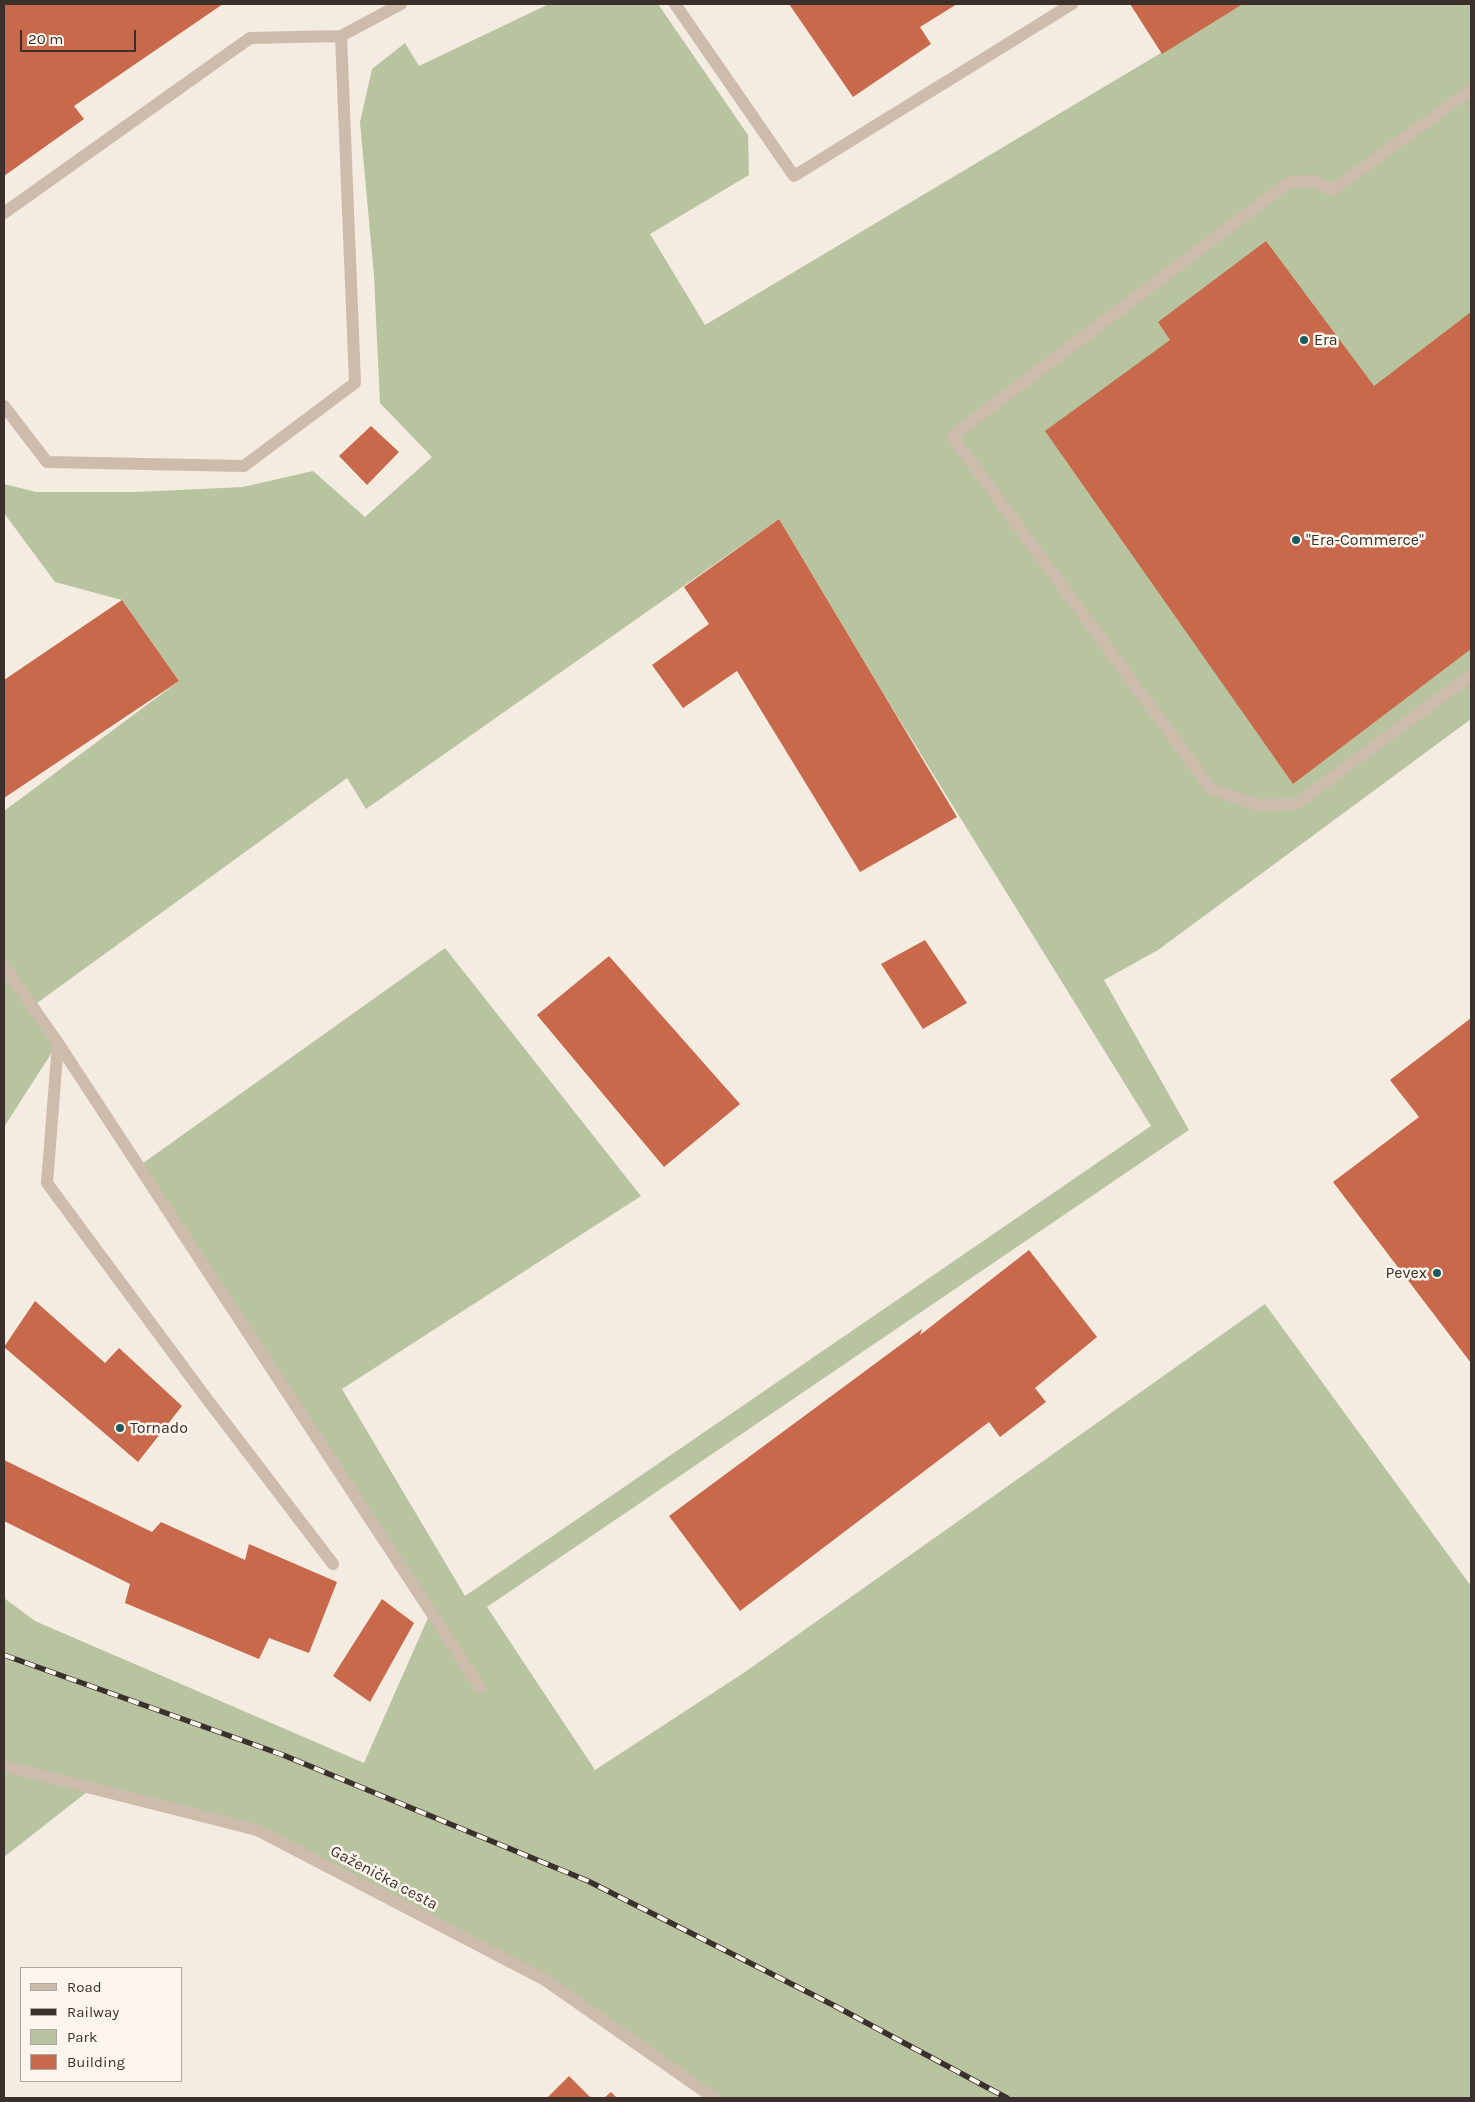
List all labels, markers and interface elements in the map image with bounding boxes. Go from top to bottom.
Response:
scale bar [22,20,139,52]
text: 20 m [28,30,63,48]
place label: Era [1314,330,1338,350]
marker: Era [1298,334,1310,346]
place label: "Era-Commerce" [1306,530,1424,550]
marker: "Era-Commerce" [1290,534,1302,546]
place label: Pevex [1385,1263,1427,1283]
marker: Pevex [1431,1267,1443,1279]
place label: Tornado [130,1418,188,1438]
marker: Tornado [114,1422,126,1434]
street label: Gaženička cesta [327,1842,441,1914]
legend [20,1967,182,2082]
text: Road [67,1978,102,1996]
text: Railway [67,2003,119,2021]
text: Park [67,2028,97,2046]
text: Building [67,2053,125,2071]

